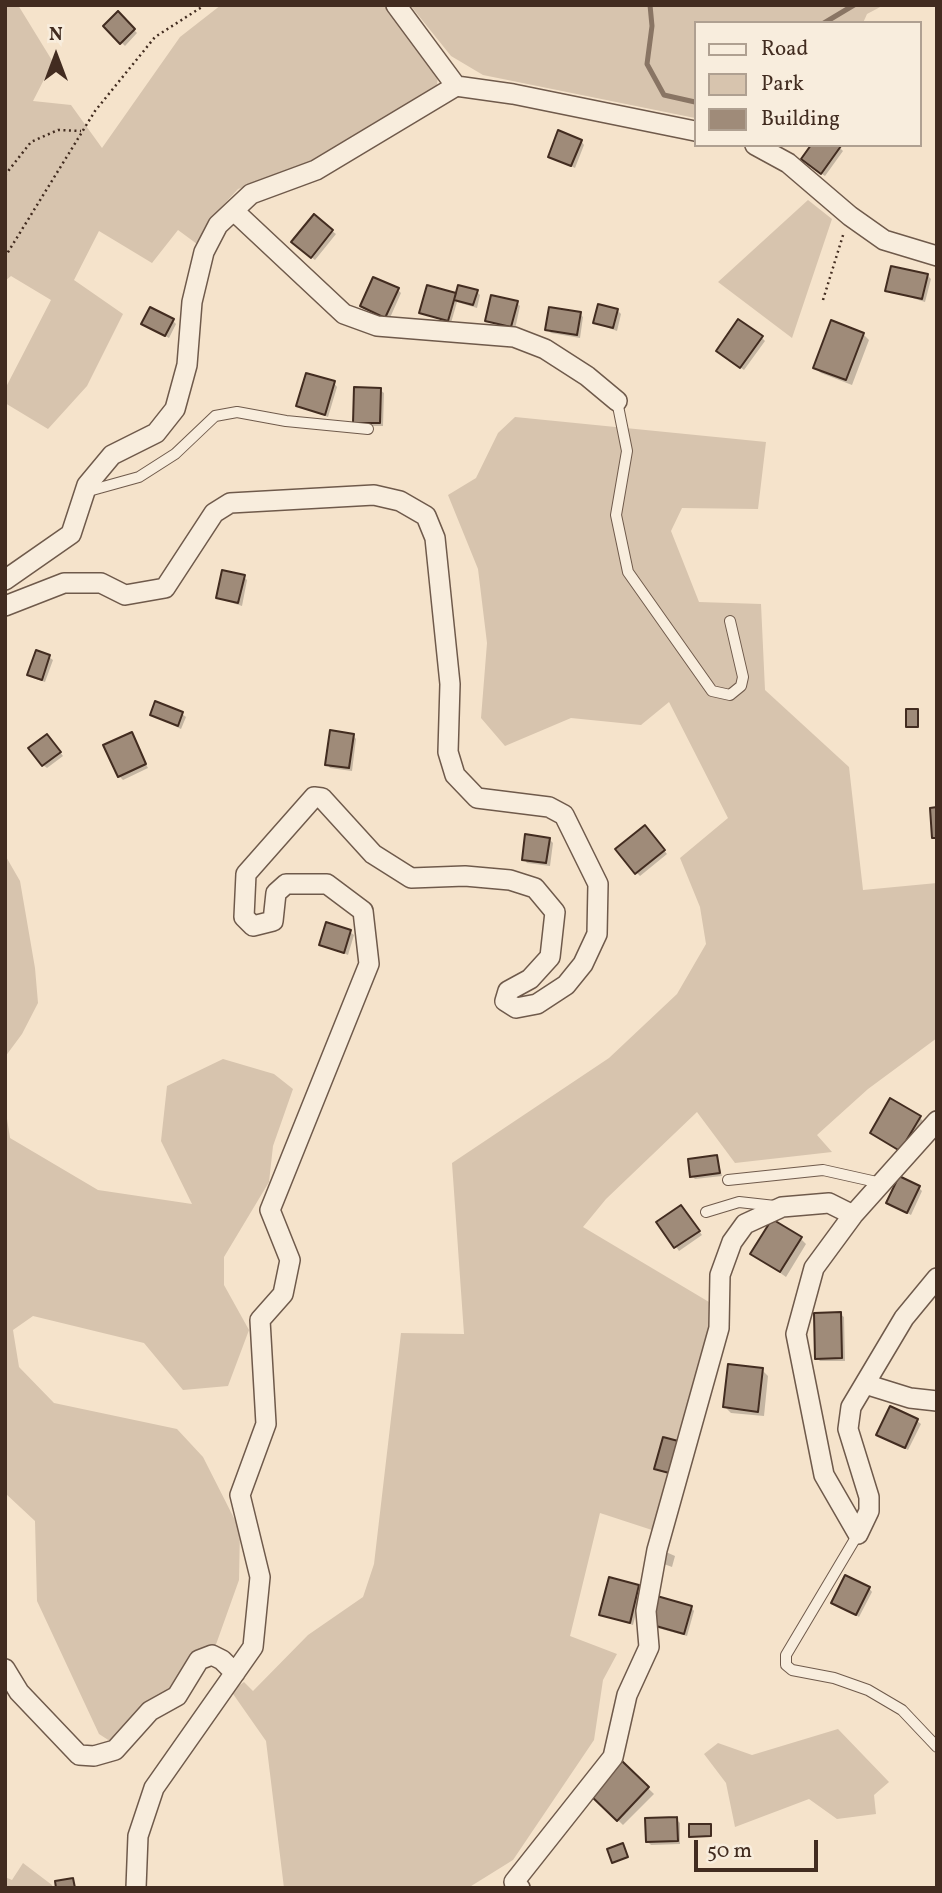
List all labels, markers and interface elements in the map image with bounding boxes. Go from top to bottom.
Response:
north arrow [21,21,91,91]
legend [694,21,921,147]
text: N [49,22,63,48]
text: Road [761,35,808,64]
text: Park [761,70,804,99]
text: Building [761,105,840,134]
scale bar [697,1826,821,1870]
text: 50 m [707,1837,752,1866]

